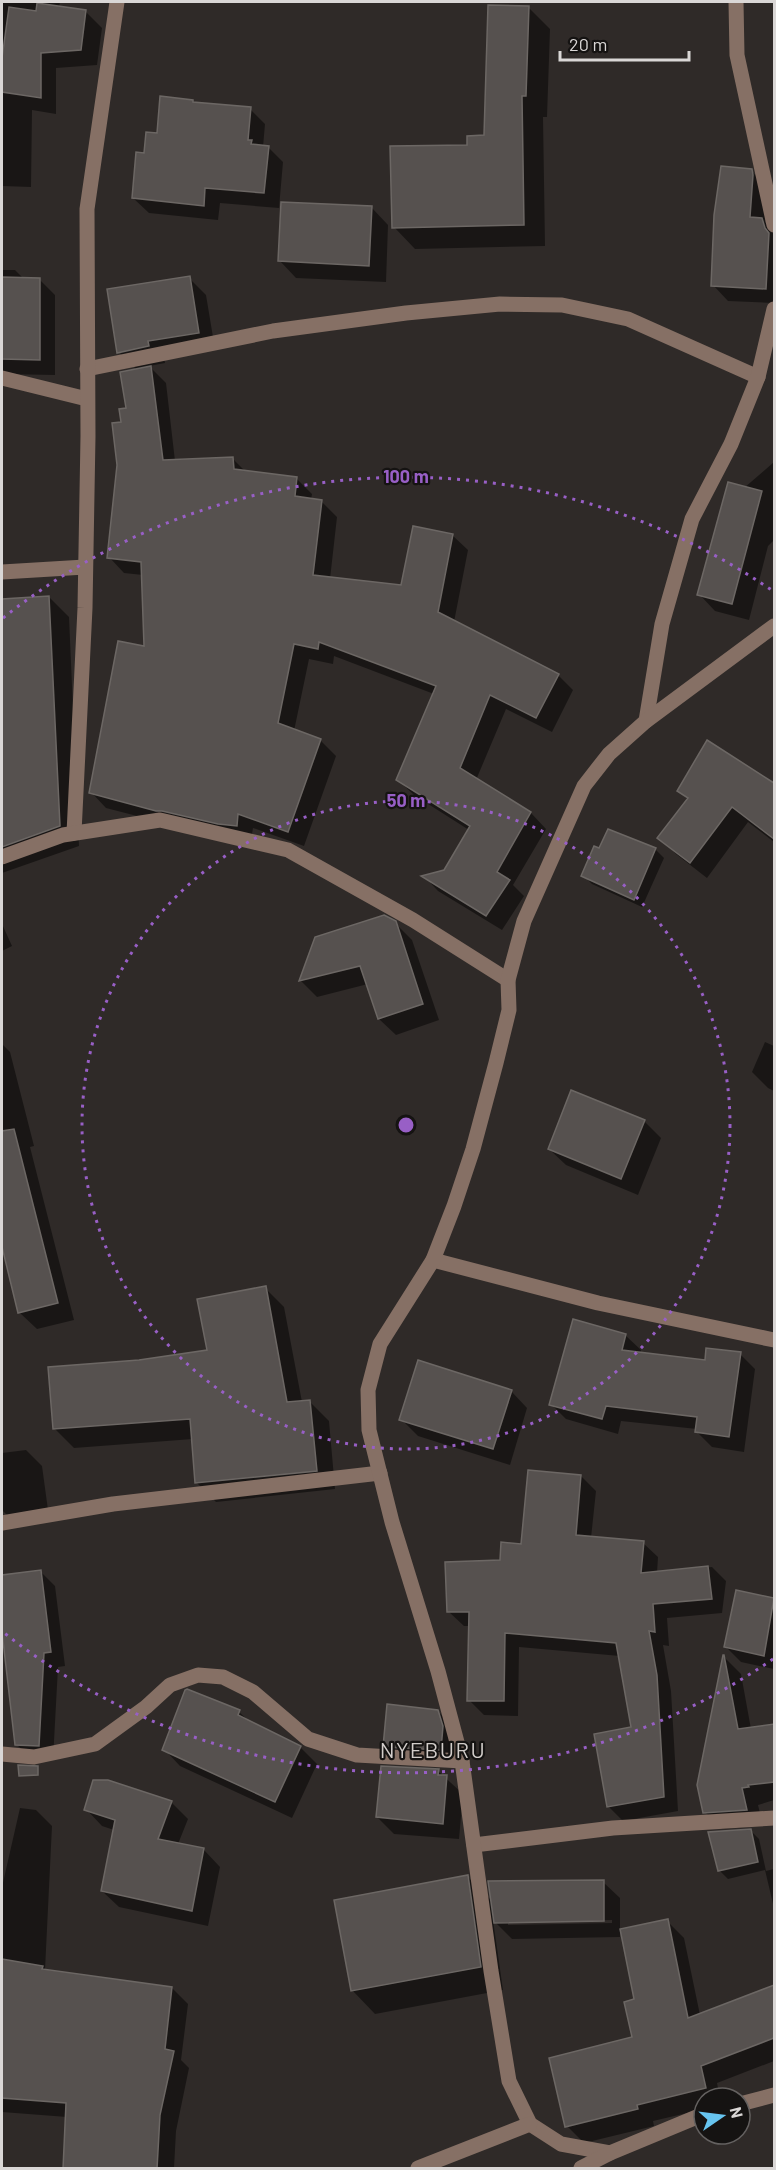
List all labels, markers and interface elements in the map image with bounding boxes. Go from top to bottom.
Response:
scale bar [560,24,689,62]
text: 20 m [569,33,607,55]
text: 100 m [383,465,429,487]
text: 50 m [387,789,425,811]
centre of rings [396,1115,416,1135]
district label: NYEBURU [380,1736,486,1762]
north arrow [692,2086,752,2146]
text: N [727,2105,748,2120]

